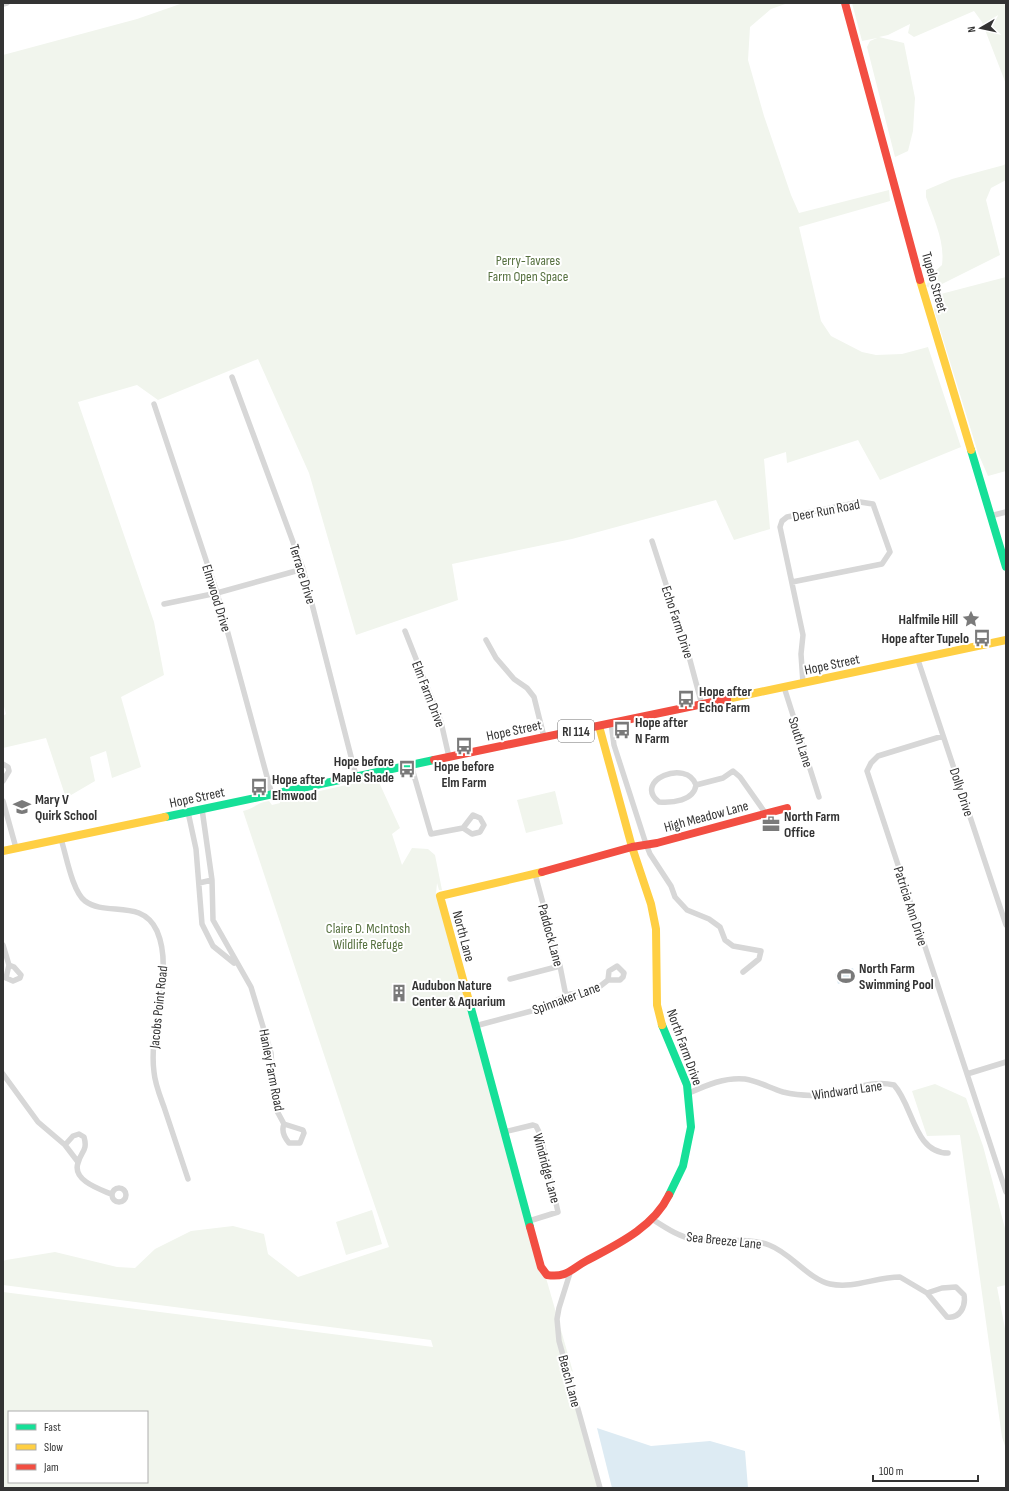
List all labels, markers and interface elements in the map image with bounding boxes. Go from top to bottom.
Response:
north arrow [961,8,1001,48]
text: N [965,25,978,33]
street label: Tupelo Street [918,250,951,314]
park label: Perry-Tavares Farm Open Space [488,252,568,285]
street label: Deer Run Road [791,496,861,525]
street label: Terrace Drive [285,542,320,606]
street label: Elmwood Drive [198,563,235,634]
street label: Echo Farm Drive [658,584,697,661]
place icon: Halfmile Hill [961,609,981,629]
place label: Halfmile Hill [898,611,958,628]
bus stop icon: Hope after Tupelo [972,628,992,648]
place label: Hope after Tupelo [882,630,969,647]
street label: Hope Street [803,650,861,679]
street label: Elm Farm Drive [408,659,449,730]
place label: Hope after Echo Farm [699,683,753,716]
bus stop icon: Hope after Echo Farm [676,689,696,709]
place label: Hope after N Farm [635,714,689,747]
street label: South Lane [784,715,817,770]
street label: Hope Street [485,716,543,745]
road number: RI 114 [558,720,594,742]
bus stop icon: Hope after N Farm [612,720,632,740]
bus stop icon: Hope before Elm Farm [454,736,474,756]
place label: Hope before Maple Shade [332,753,394,786]
place label: Hope before Elm Farm [434,758,494,791]
bus stop icon: Hope before Maple Shade [397,759,417,779]
street label: Dolly Drive [946,766,977,819]
place label: Hope after Elmwood [272,771,326,804]
bus stop icon: Hope after Elmwood [249,777,269,797]
street label: Hope Street [168,783,226,812]
place label: Mary V Quirk School [35,791,97,824]
school or university icon: Mary V Quirk School [12,797,32,817]
street label: High Meadow Lane [662,797,750,836]
place label: North Farm Office [784,808,840,841]
office icon: North Farm Office [761,814,781,834]
street label: Patricia Ann Drive [890,864,931,948]
street label: Paddock Lane [534,902,567,968]
street label: North Lane [449,909,478,963]
park label: Claire D. McIntosh Wildlife Refuge [326,920,410,953]
place label: North Farm Swimming Pool [859,960,934,993]
street label: Jacobs Point Road [146,965,171,1050]
sports icon: North Farm Swimming Pool [836,966,856,986]
place label: Audubon Nature Center & Aquarium [411,977,505,1010]
street label: Spinnaker Lane [530,978,602,1019]
building icon: Audubon Nature Center & Aquarium [389,983,409,1003]
street label: North Farm Drive [663,1007,706,1088]
street label: Hanley Farm Road [255,1028,288,1113]
street label: Windward Lane [811,1077,883,1104]
street label: Windridge Lane [529,1131,564,1205]
street label: Sea Breeze Lane [686,1228,762,1253]
street label: Beach Lane [554,1353,585,1409]
legend [8,1411,148,1483]
text: Fast [44,1420,61,1435]
text: Slow [44,1440,63,1455]
scale bar [873,1457,978,1483]
text: Jam [43,1460,59,1475]
text: 100 m [879,1464,904,1479]

